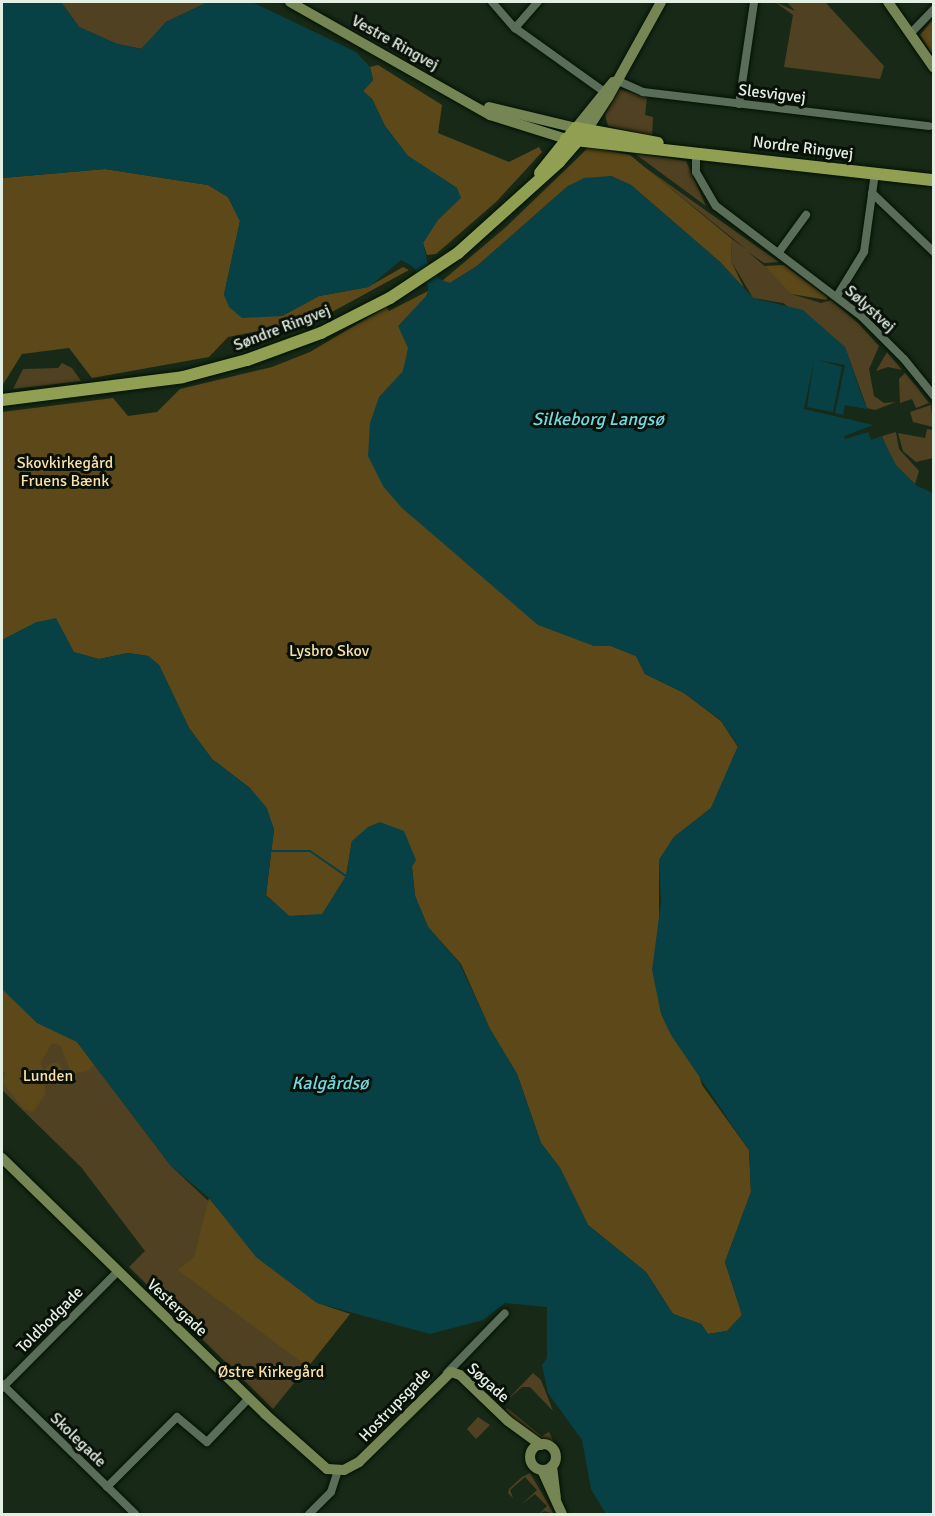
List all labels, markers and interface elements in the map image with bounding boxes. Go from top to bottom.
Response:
street label: Vestre Ringvej [348,11,442,75]
street label: Slesvigvej [737,80,807,108]
street label: Nordre Ringvej [752,132,854,164]
street label: Sølystvej [841,281,899,337]
street label: Søndre Ringvej [231,301,333,355]
water label: Silkeborg Langsø [532,408,664,430]
park label: Skovkirkegård Fruens Bænk [17,453,113,491]
park label: Lysbro Skov [289,641,369,661]
park label: Lunden [23,1066,73,1086]
water label: Kalgårdsø [292,1072,368,1094]
street label: Vestergade [143,1275,211,1341]
street label: Toldbodgade [13,1283,87,1357]
street label: Søgade [463,1359,513,1407]
park label: Østre Kirkegård [218,1362,324,1382]
street label: Hostrupsgade [355,1364,435,1446]
street label: Skolegade [46,1409,110,1471]

